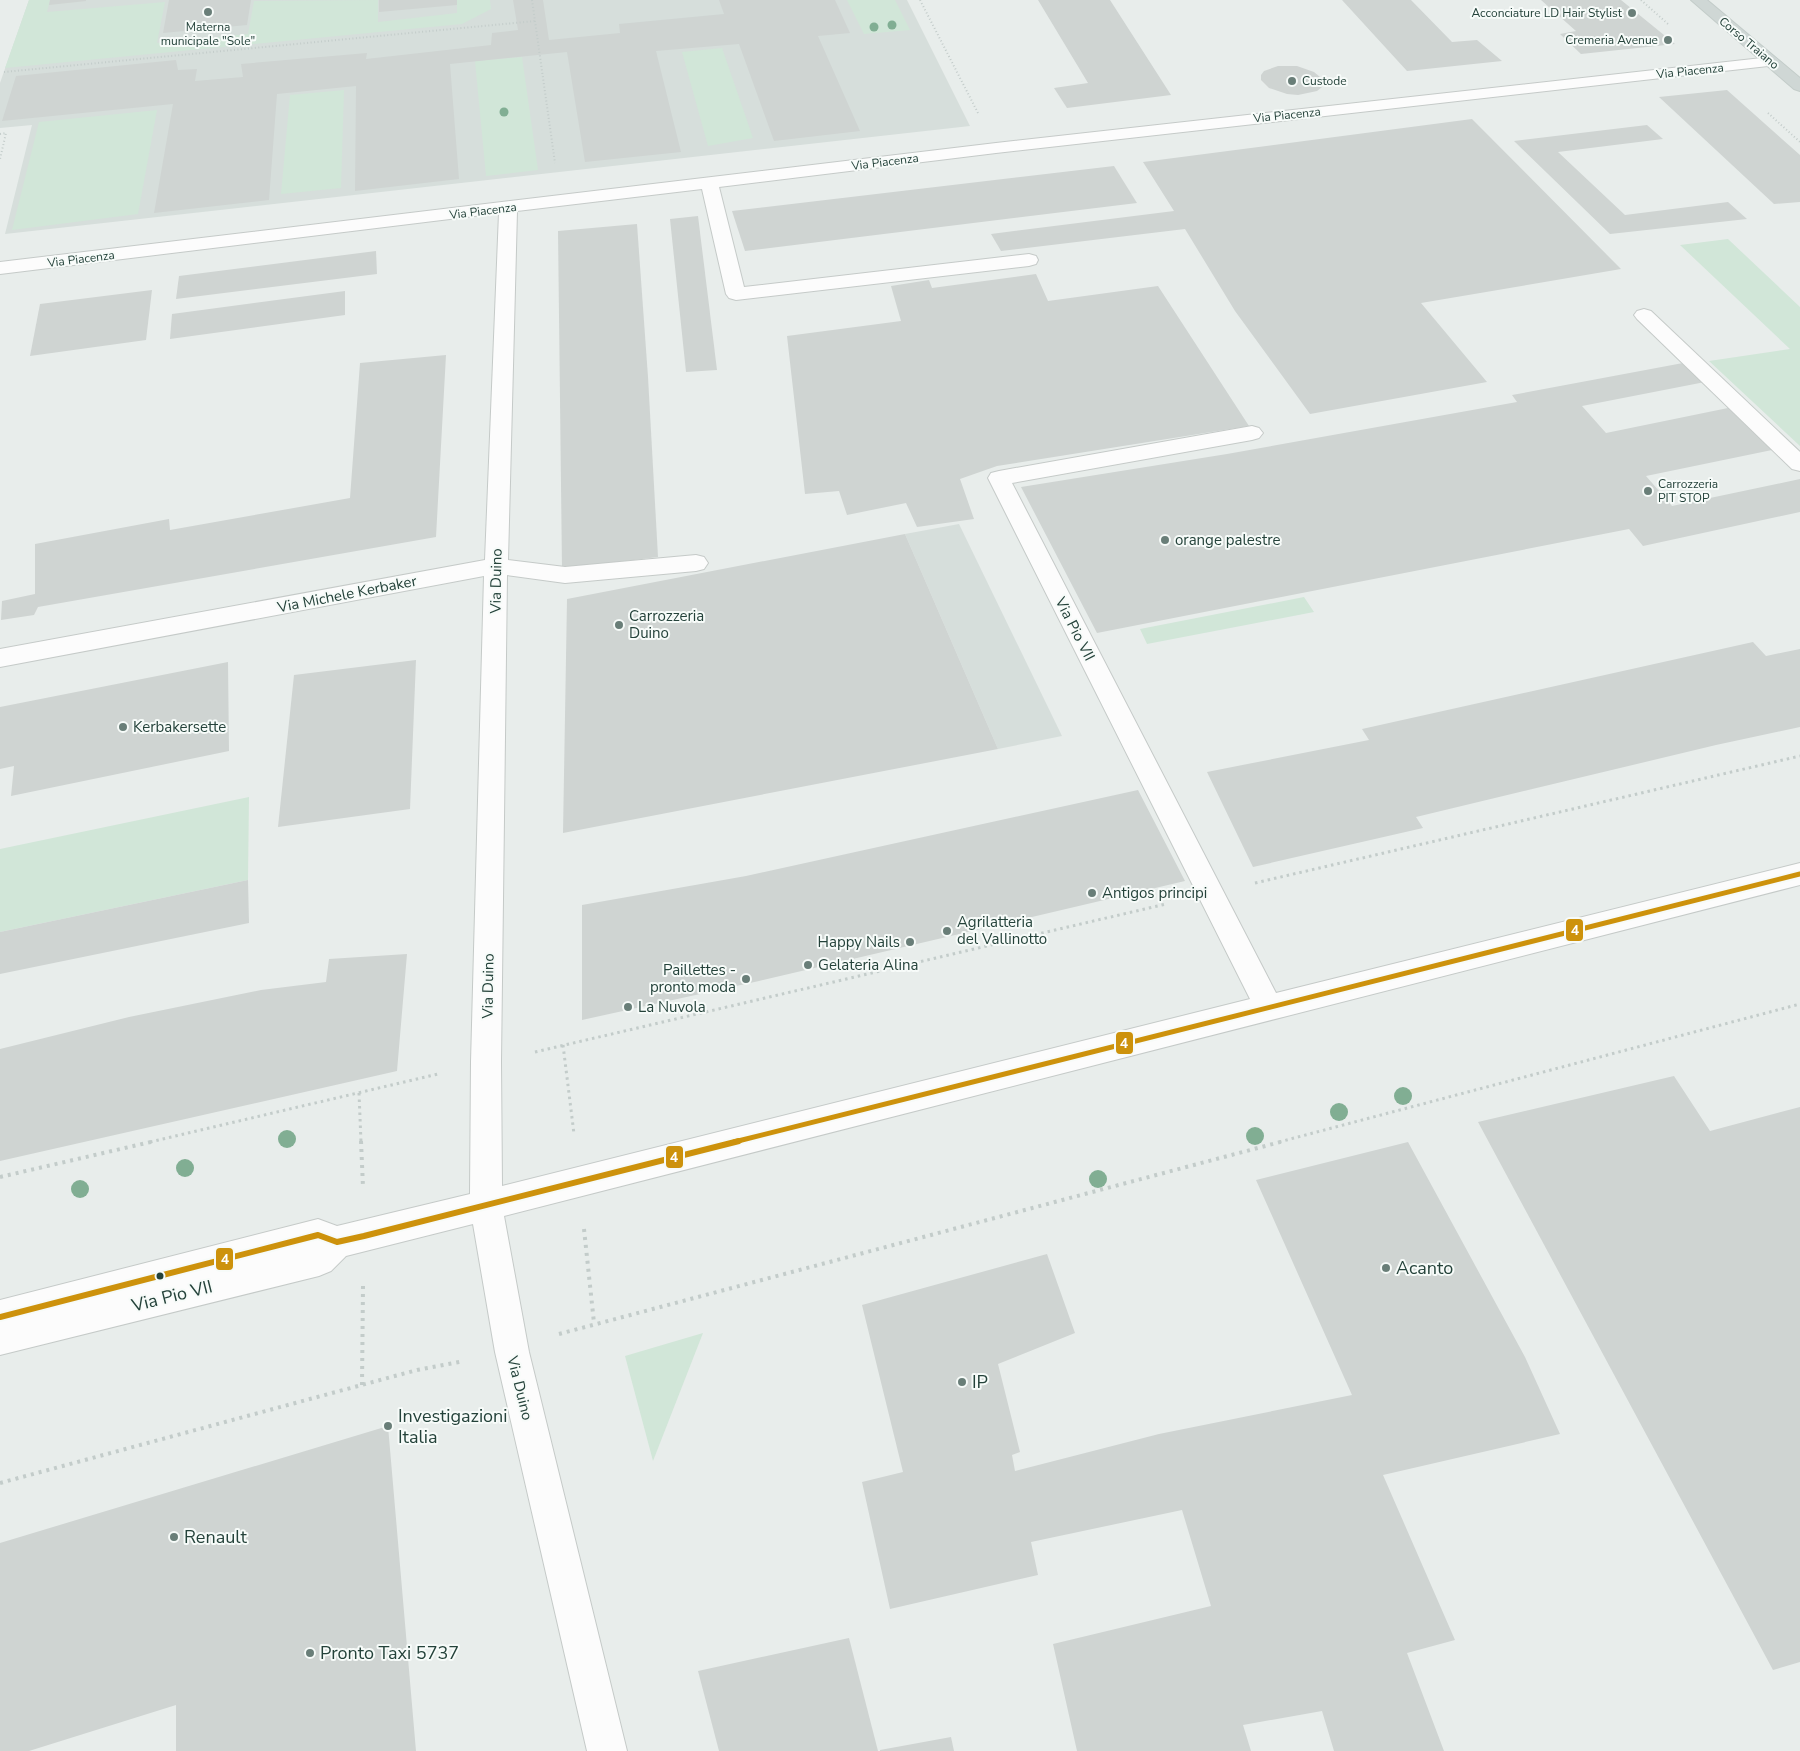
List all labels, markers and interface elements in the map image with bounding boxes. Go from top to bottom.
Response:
place label: Acconciature LD Hair Stylist [1471,5,1623,21]
marker: Materna municipale "Sole" [202,6,214,18]
marker: Acconciature LD Hair Stylist [1626,7,1638,19]
street label: Corso Traiano [1716,13,1783,73]
place label: Materna municipale "Sole" [161,19,255,49]
place label: Cremeria Avenue [1565,32,1658,48]
marker: Cremeria Avenue [1662,34,1674,46]
street label: Via Piacenza [1654,60,1725,83]
place label: Custode [1302,73,1347,89]
marker: Custode [1286,75,1298,87]
street label: Via Piacenza [1251,104,1322,127]
street label: Via Piacenza [849,150,920,174]
street label: Via Piacenza [447,199,518,223]
street label: Via Piacenza [45,247,116,271]
place label: Carrozzeria PIT STOP [1658,476,1718,506]
marker: Carrozzeria PIT STOP [1642,485,1654,497]
place label: orange palestre [1175,530,1280,550]
marker: orange palestre [1159,534,1171,546]
street label: Via Duino [485,548,507,615]
street label: Via Michele Kerbaker [275,571,419,618]
street label: Via Pio VII [1050,593,1100,664]
place label: Carrozzeria Duino [629,606,704,643]
marker: Carrozzeria Duino [613,619,625,631]
place label: Kerbakersette [133,717,226,737]
marker: Kerbakersette [117,721,129,733]
place label: Antigos principi [1102,883,1207,903]
marker: Antigos principi [1086,887,1098,899]
place label: Agrilatteria del Vallinotto [957,912,1047,949]
line badge: 4 [1565,918,1584,942]
text: 4 [1571,921,1580,940]
marker: Agrilatteria del Vallinotto [941,925,953,937]
place label: Happy Nails [818,932,900,952]
marker: Happy Nails [904,936,916,948]
street label: Via Duino [477,953,499,1020]
place label: Gelateria Alina [818,955,918,975]
marker: Gelateria Alina [802,959,814,971]
place label: Paillettes - pronto moda [650,960,736,997]
marker: Paillettes - pronto moda [740,973,752,985]
place label: La Nuvola [638,997,706,1017]
marker: La Nuvola [622,1001,634,1013]
line badge: 4 [1115,1031,1134,1055]
text: 4 [1120,1034,1129,1053]
line badge: 4 [665,1145,684,1169]
text: 4 [670,1148,679,1167]
line badge: 4 [215,1247,234,1271]
text: 4 [221,1250,230,1269]
place label: Acanto [1396,1256,1453,1280]
marker: Acanto [1380,1262,1392,1274]
unlabelled marker [155,1271,165,1281]
street label: Via Pio VII [128,1274,215,1318]
street label: Via Duino [502,1353,538,1422]
place label: IP [972,1370,988,1394]
marker: IP [956,1376,968,1388]
place label: Investigazioni Italia [398,1404,508,1449]
marker: Investigazioni Italia [382,1420,394,1432]
place label: Renault [184,1525,247,1549]
marker: Renault [168,1531,180,1543]
place label: Pronto Taxi 5737 [320,1641,459,1665]
marker: Pronto Taxi 5737 [304,1647,316,1659]

